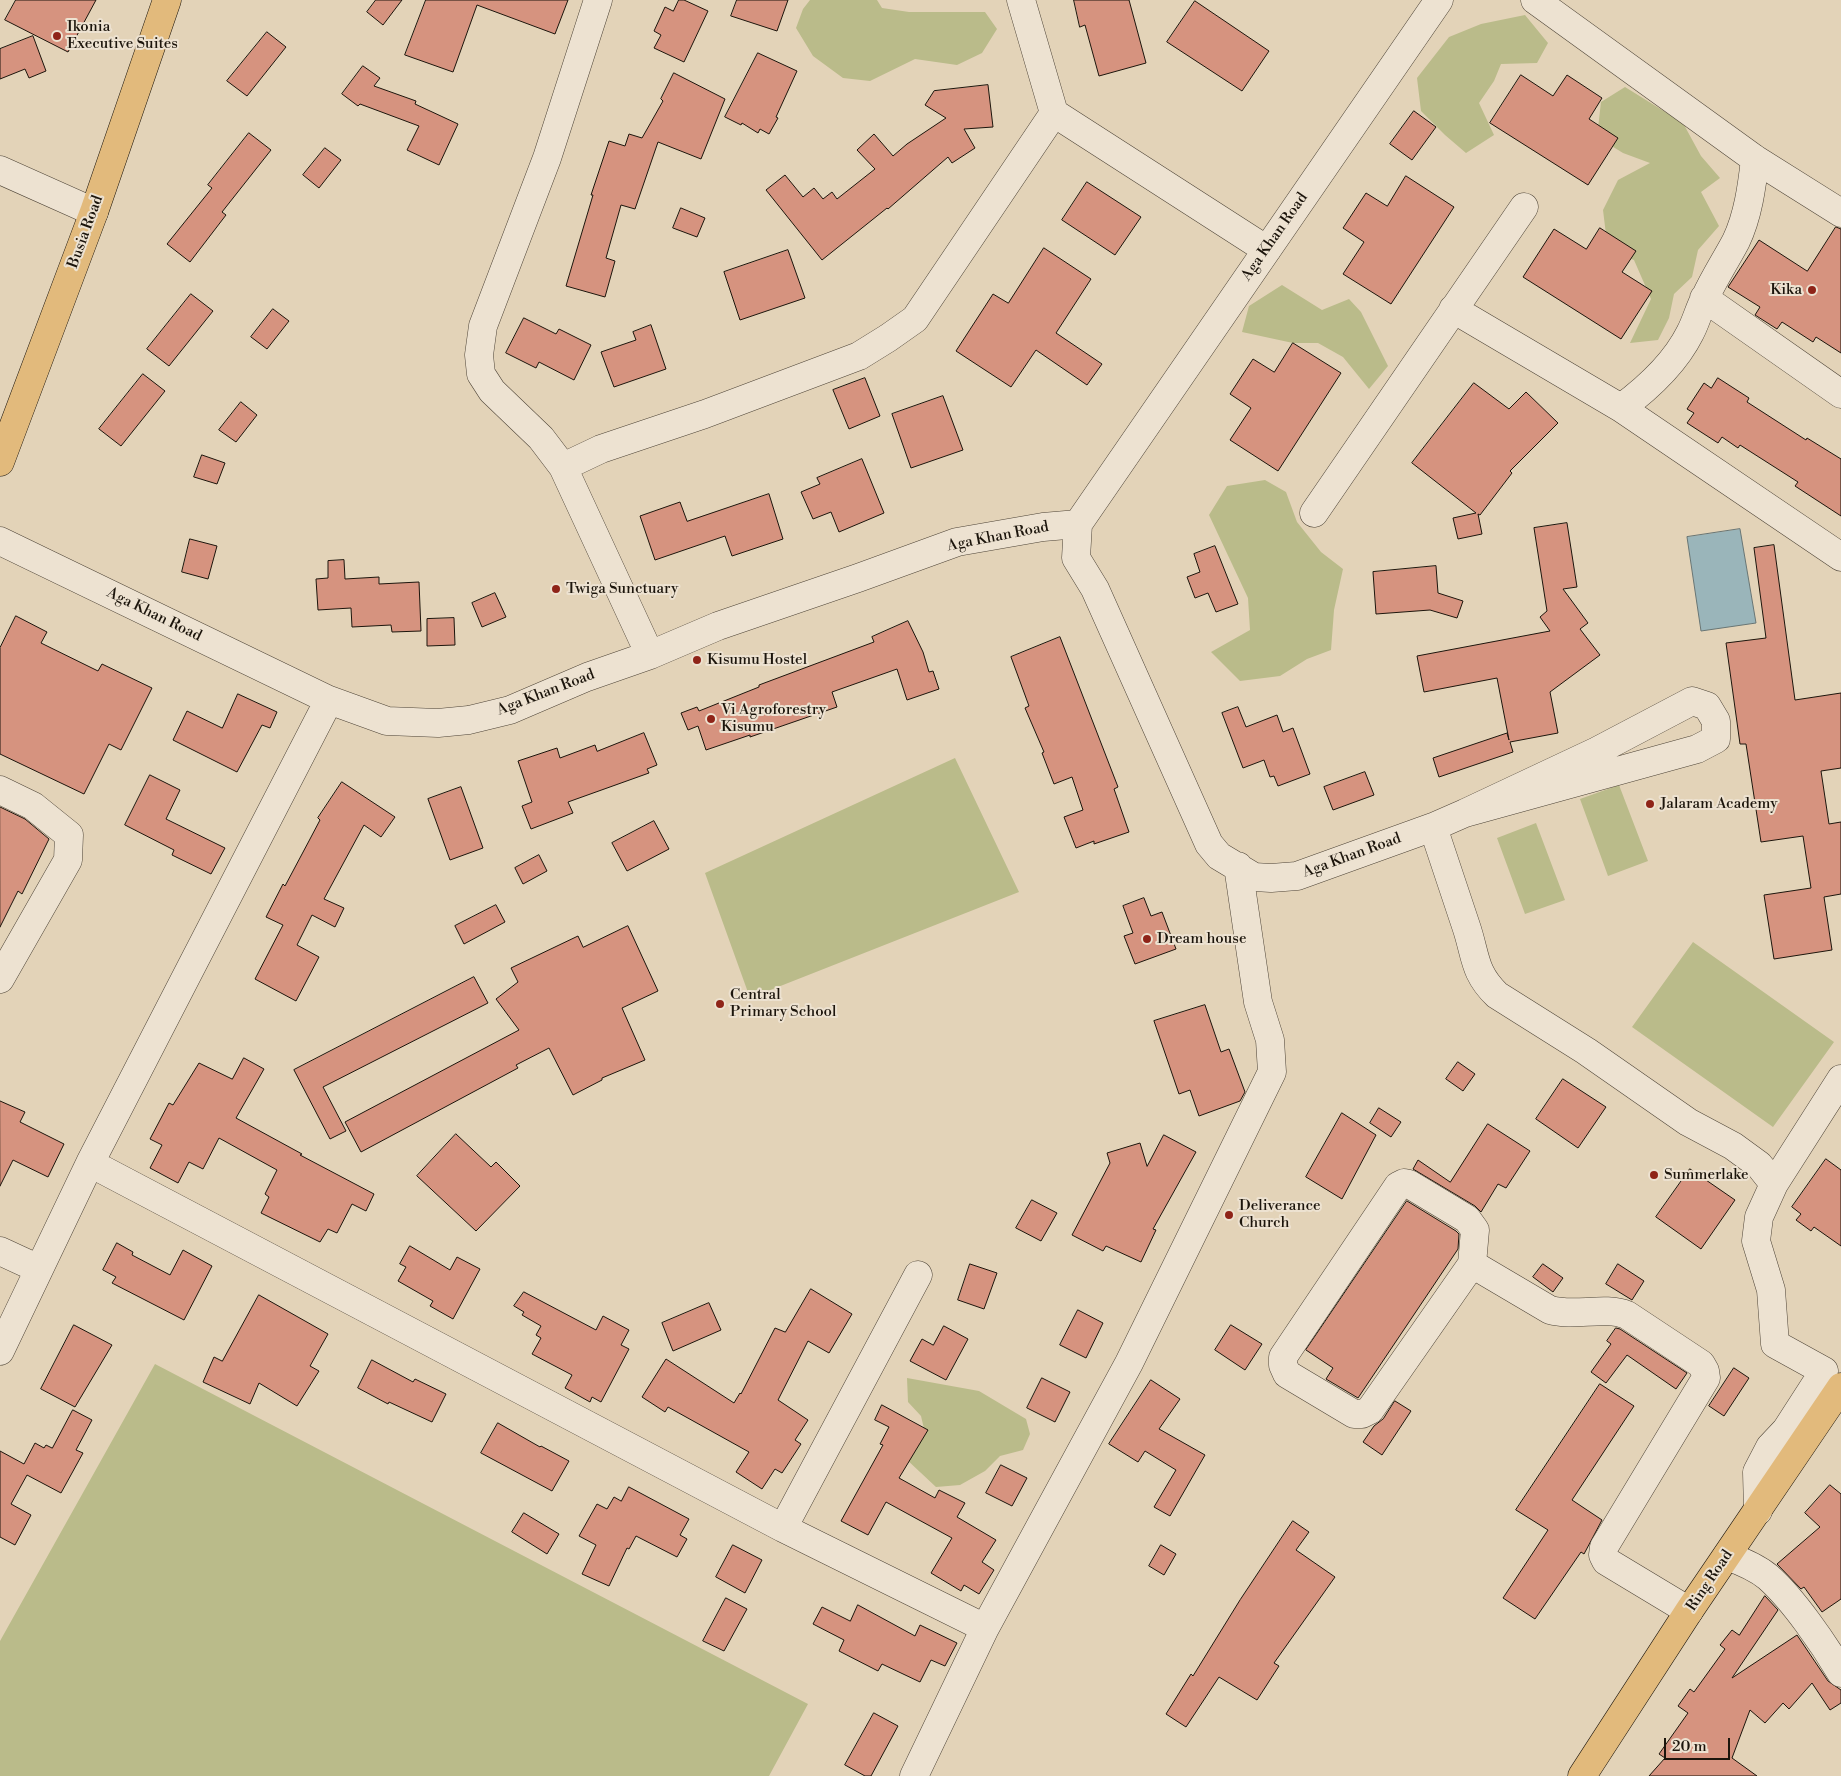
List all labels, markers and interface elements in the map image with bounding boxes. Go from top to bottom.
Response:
place label: Ikonia Executive Suites [67,18,178,53]
marker: Ikonia Executive Suites [51,30,63,42]
street label: Aga Khan Road [1238,189,1312,285]
street label: Busia Road [65,193,107,271]
place label: Kika [1770,281,1802,299]
marker: Kika [1806,284,1818,296]
street label: Aga Khan Road [946,518,1050,556]
place label: Twiga Sunctuary [566,580,678,598]
marker: Twiga Sunctuary [550,583,562,595]
street label: Aga Khan Road [104,584,204,646]
place label: Kisumu Hostel [707,651,807,669]
marker: Kisumu Hostel [691,654,703,666]
street label: Aga Khan Road [494,666,598,720]
place label: Vi Agroforestry Kisumu [721,701,826,736]
marker: Vi Agroforestry Kisumu [705,713,717,725]
place label: Jalaram Academy [1660,795,1778,813]
marker: Jalaram Academy [1644,798,1656,810]
street label: Aga Khan Road [1300,830,1404,882]
place label: Dream house [1157,930,1246,948]
marker: Dream house [1141,933,1153,945]
place label: Central Primary School [730,986,836,1021]
marker: Central Primary School [714,998,726,1010]
place label: Summerlake [1664,1166,1749,1184]
marker: Summerlake [1648,1169,1660,1181]
place label: Deliverance Church [1239,1197,1321,1232]
marker: Deliverance Church [1223,1209,1235,1221]
street label: Ring Road [1683,1547,1737,1615]
scale bar [1666,1728,1732,1760]
text: 20 m [1672,1737,1707,1756]

